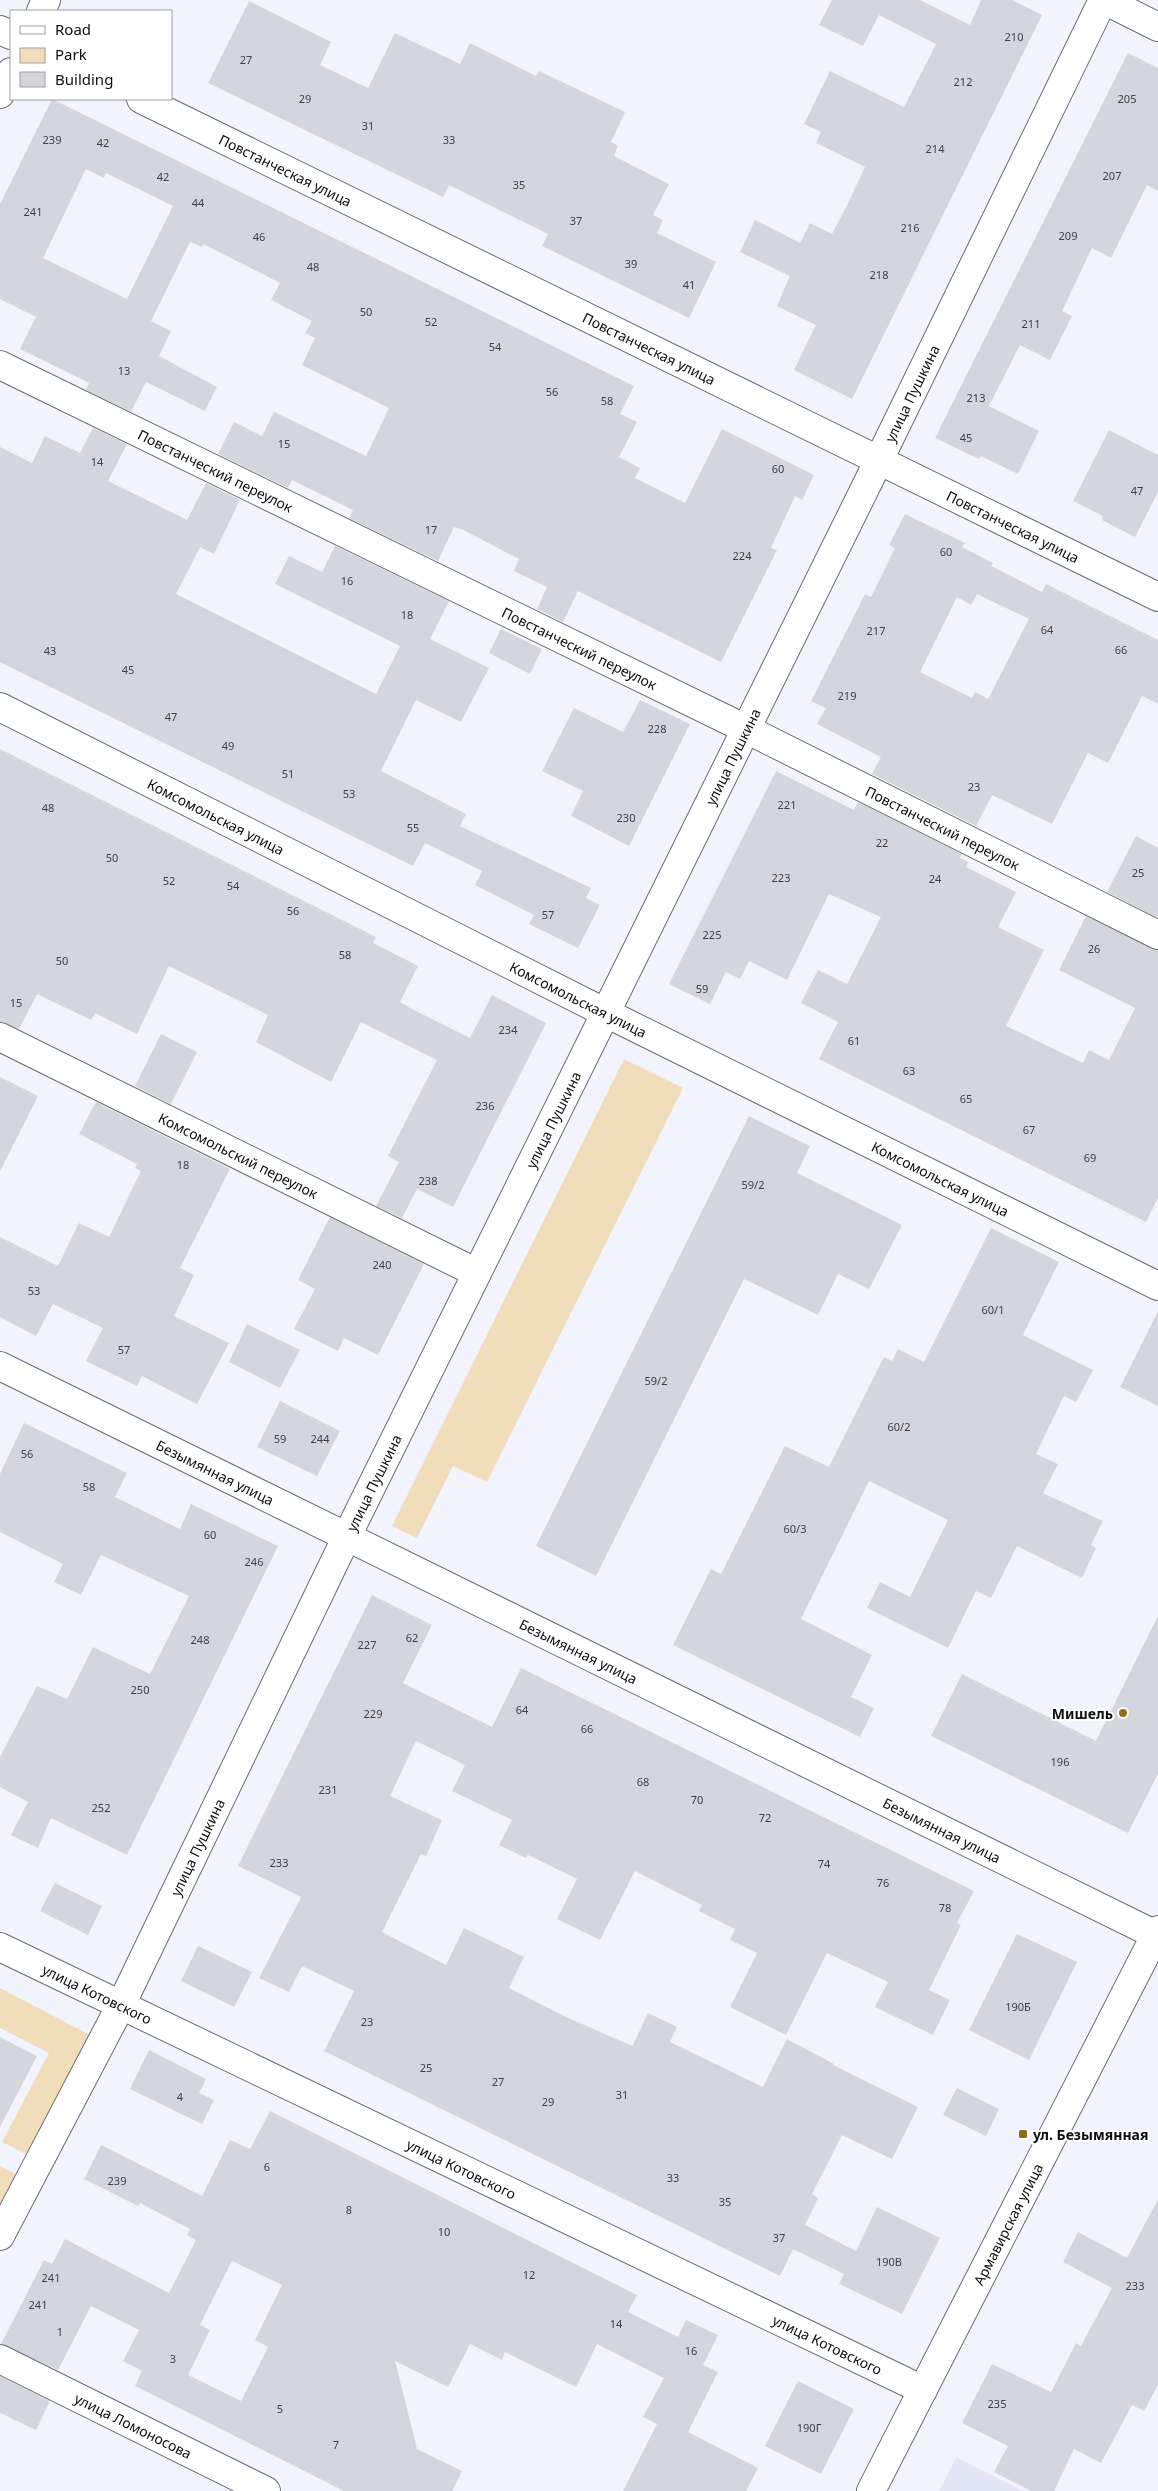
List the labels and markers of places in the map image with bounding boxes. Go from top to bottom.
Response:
place label: Мишель [1052,1704,1113,1723]
marker: Мишель [1117,1707,1129,1719]
place label: ул. Безымянная [1032,2125,1148,2144]
marker: ул. Безымянная [1017,2128,1029,2140]

